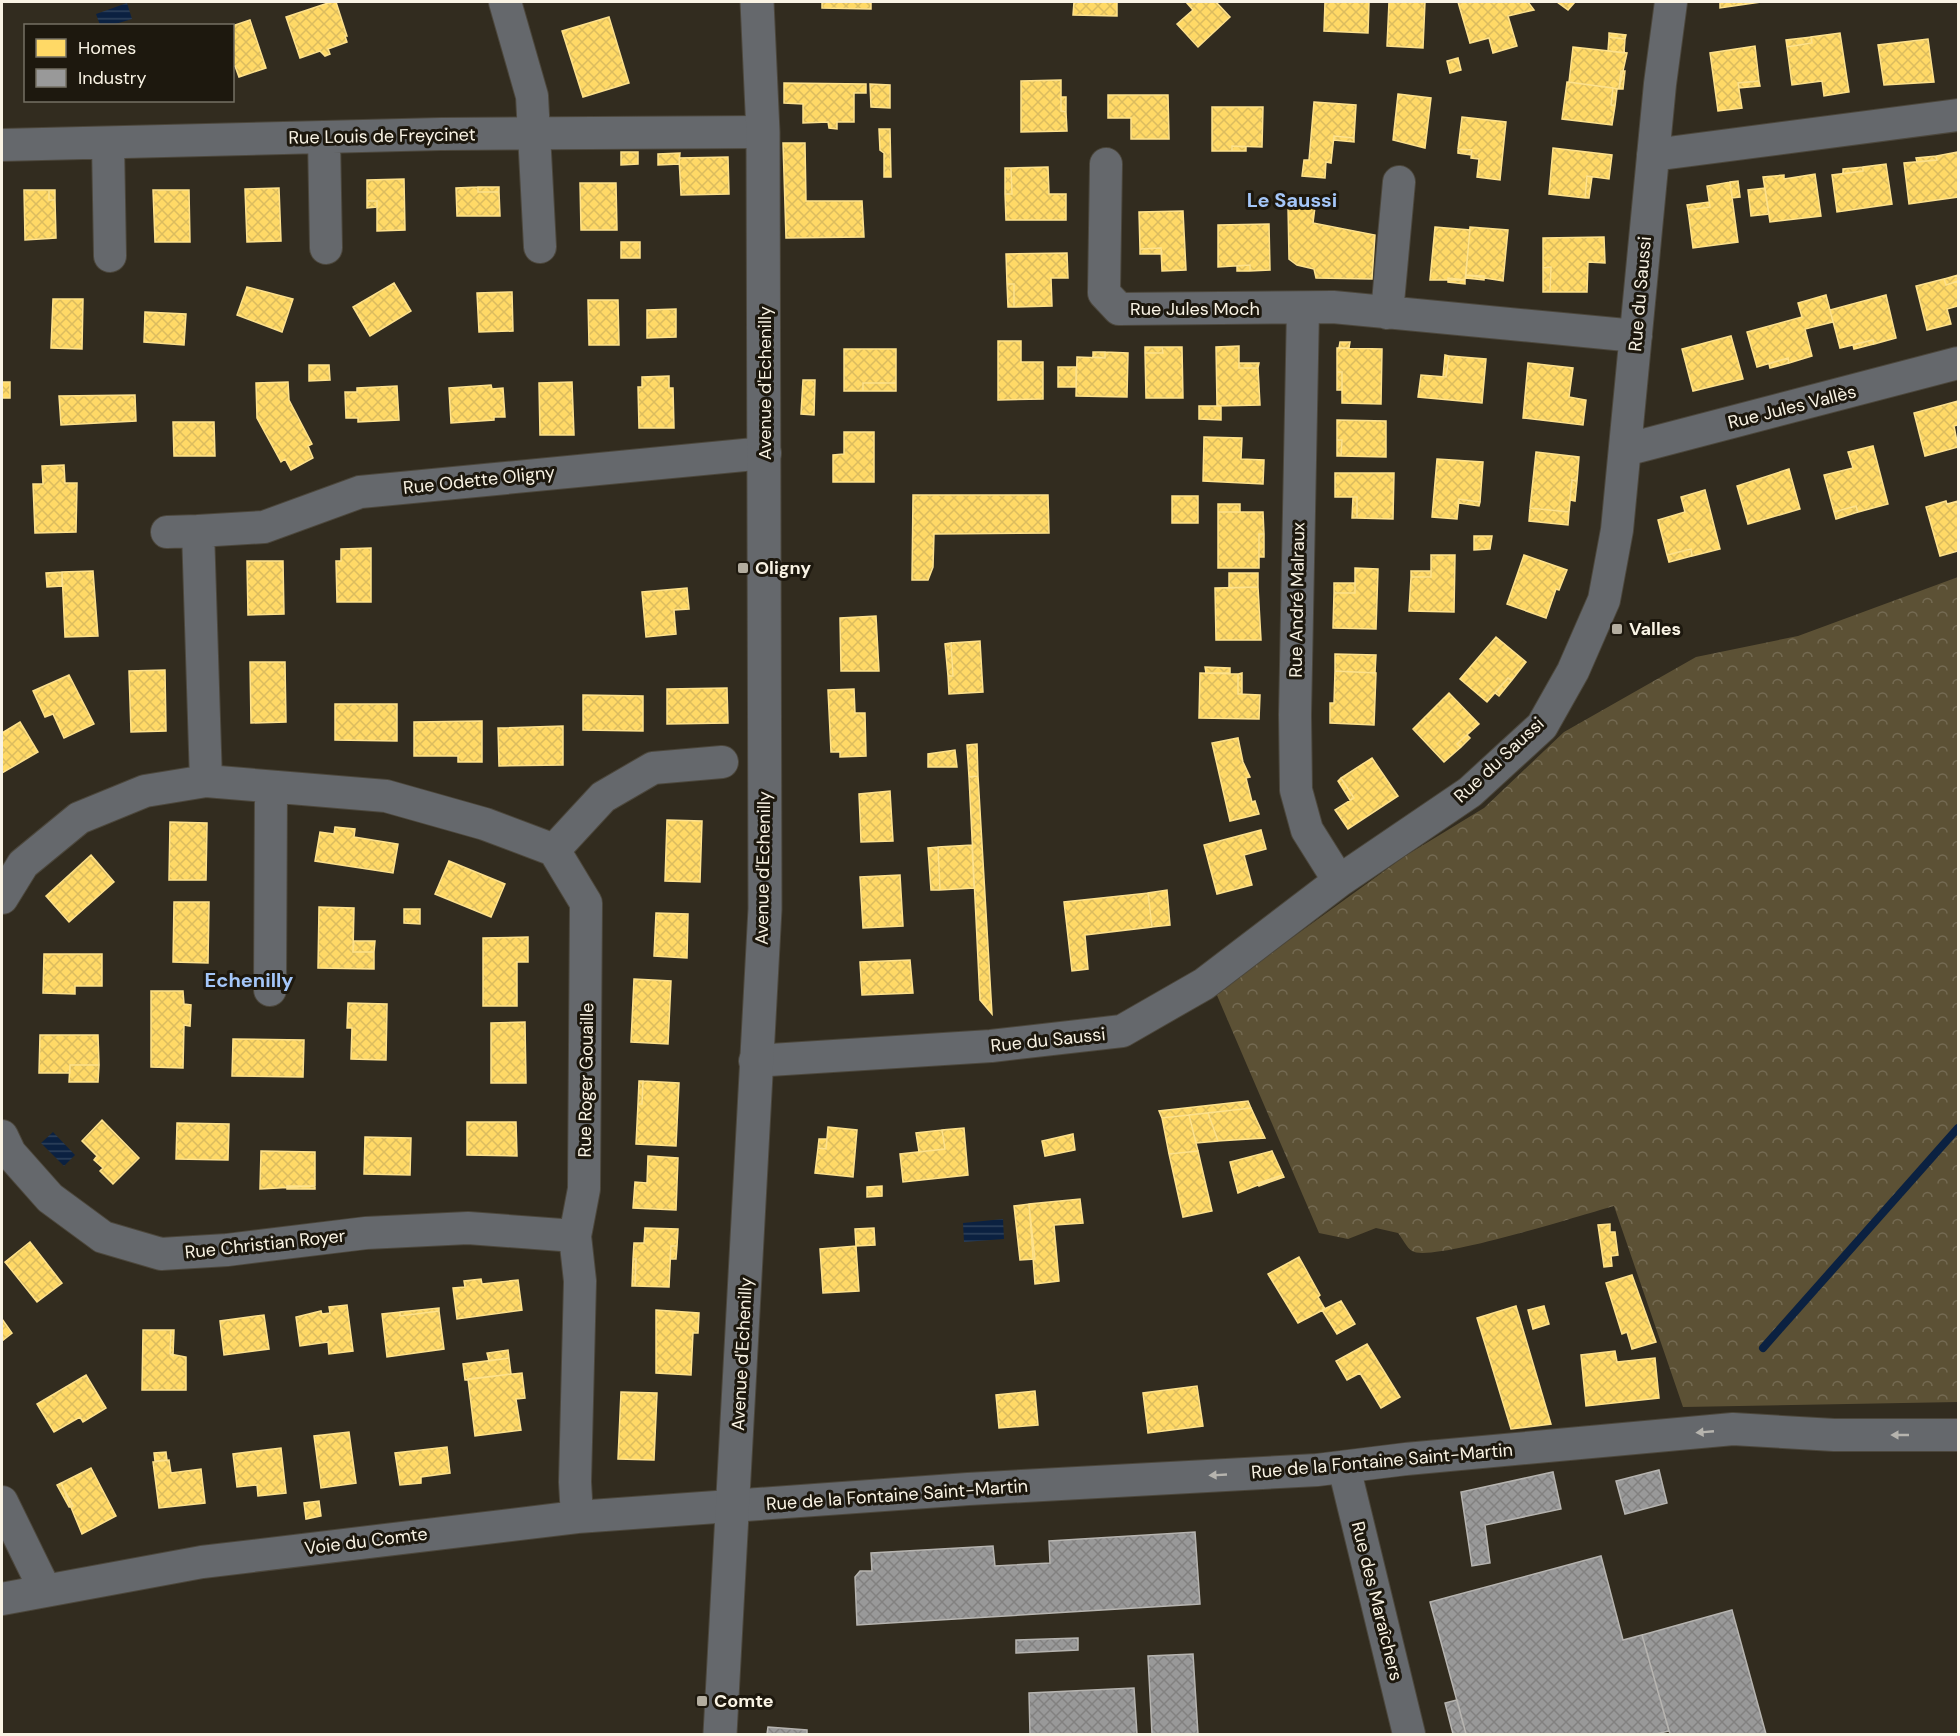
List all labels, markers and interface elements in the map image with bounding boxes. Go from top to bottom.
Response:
legend [24,24,234,102]
text: Homes [78,36,136,60]
text: Industry [78,66,147,90]
street label: Rue Louis de Freycinet [288,122,476,150]
district label: Le Saussi [1247,187,1337,213]
street label: Rue du Saussi [1623,236,1657,352]
street label: Rue Jules Moch [1130,297,1260,321]
street label: Avenue d'Echenilly [753,306,777,460]
street label: Rue Jules Vallès [1725,379,1859,435]
street label: Rue Odette Oligny [402,460,556,500]
street label: Rue André Malraux [1284,522,1310,678]
place label: Oligny [755,556,811,580]
marker: Oligny [736,561,750,575]
place label: Valles [1629,617,1681,641]
marker: Valles [1610,622,1624,636]
street label: Rue du Saussi [1449,712,1549,808]
street label: Avenue d'Echenilly [750,791,776,945]
district label: Echenilly [205,967,293,993]
street label: Rue Roger Gouaille [573,1002,599,1158]
street label: Rue du Saussi [989,1022,1107,1058]
street label: Rue Christian Royer [184,1224,347,1264]
street label: Avenue d'Echenilly [726,1277,758,1431]
one-way arrow [1696,1427,1715,1437]
one-way arrow [1891,1430,1910,1440]
street label: Rue de la Fontaine Saint-Martin [1250,1438,1514,1484]
one-way arrow [1209,1470,1228,1479]
street label: Rue de la Fontaine Saint-Martin [765,1474,1029,1516]
street label: Rue des Maraîchers [1346,1519,1408,1683]
street label: Voie du Comte [303,1522,429,1560]
place label: Comte [714,1689,774,1713]
marker: Comte [695,1694,709,1708]

